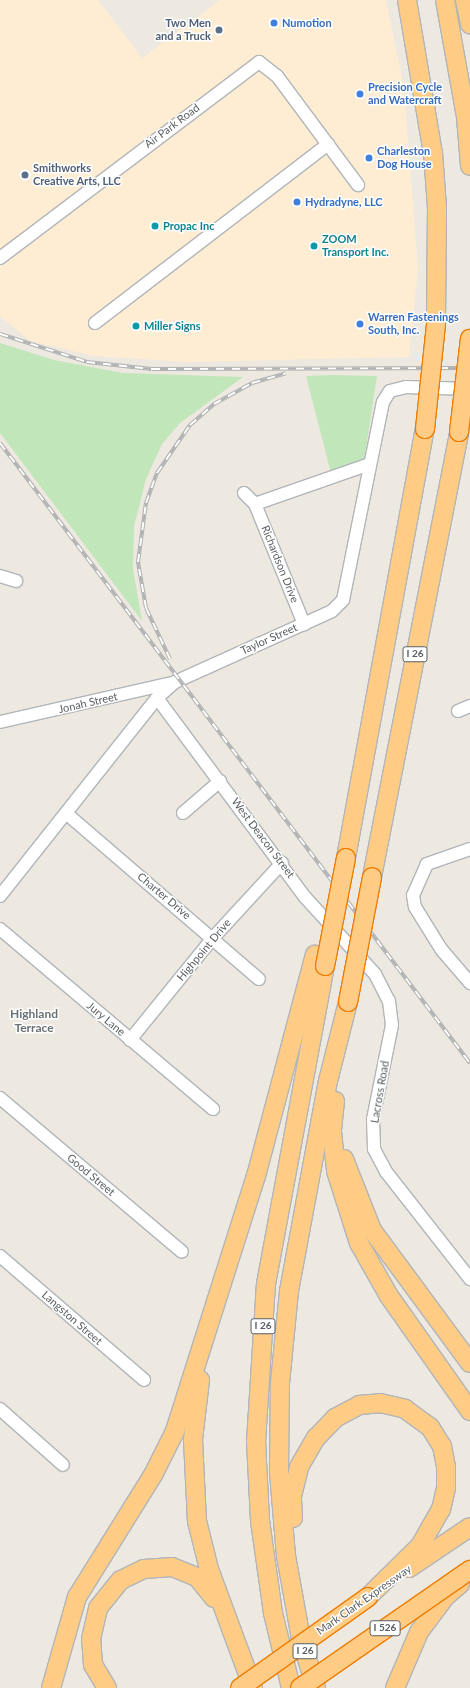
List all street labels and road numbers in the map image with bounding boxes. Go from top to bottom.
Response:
street label: Air Park Road [142,101,202,151]
street label: Richardson Drive [258,523,302,605]
street label: Taylor Street [239,621,299,657]
road number: I 26 [402,646,428,662]
street label: Jonah Street [57,690,119,716]
street label: West Deacon Street [229,795,297,881]
street label: Charter Drive [135,870,193,922]
street label: Highpoint Drive [174,916,234,984]
street label: Jury Lane [84,999,128,1039]
street label: Lacross Road [368,1060,392,1124]
street label: Good Street [64,1151,118,1199]
street label: Langston Street [39,1288,105,1348]
road number: I 26 [250,1318,276,1334]
street label: Mark Clark Expressway [314,1562,414,1638]
road number: I 526 [369,1620,401,1636]
road number: I 26 [292,1643,318,1659]

